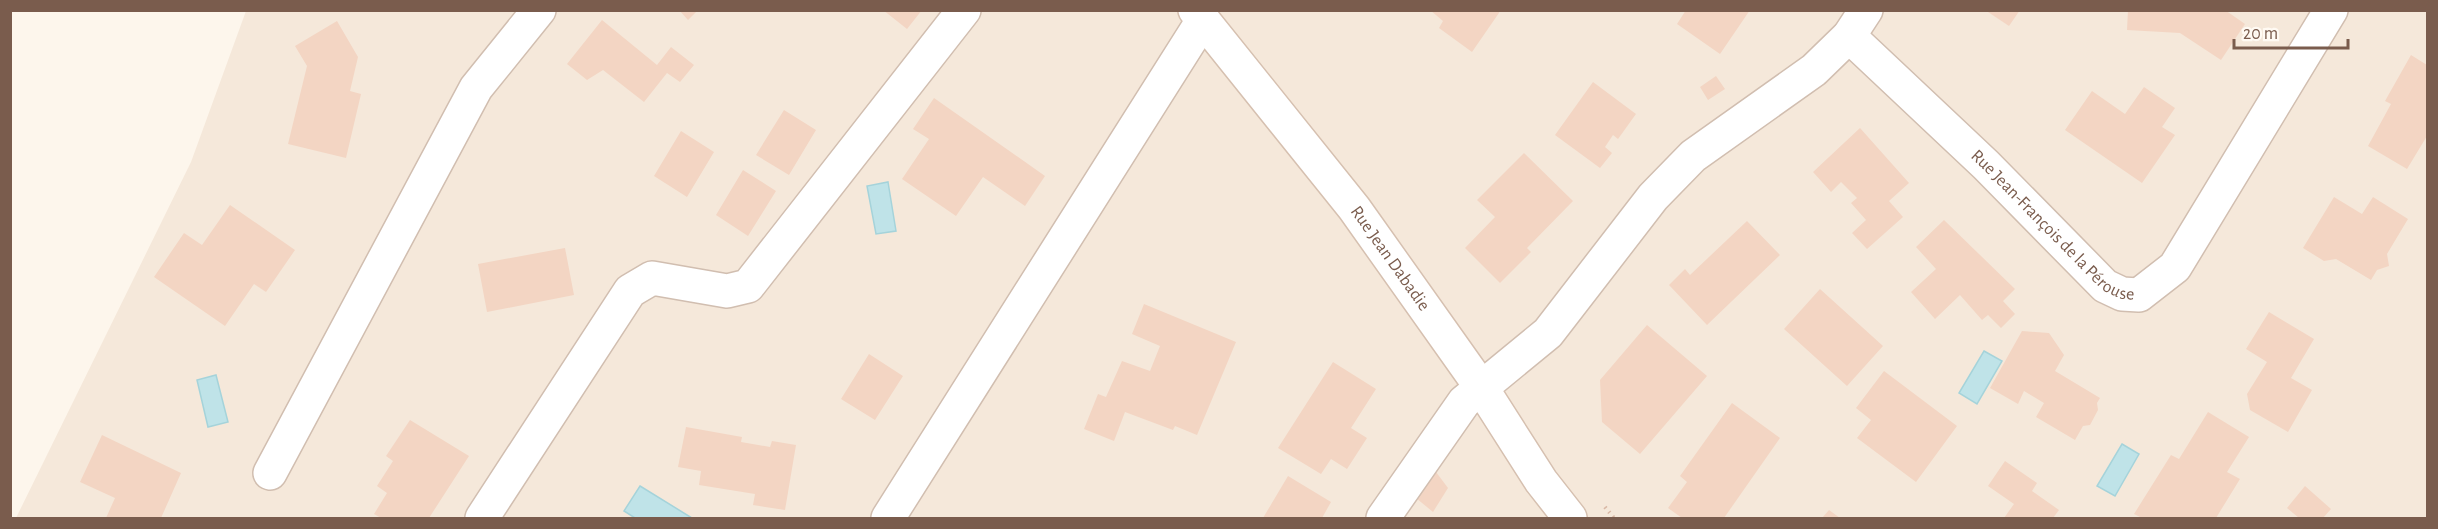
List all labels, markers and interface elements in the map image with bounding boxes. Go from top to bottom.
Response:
scale bar [2234,12,2348,50]
text: 20 m [2243,25,2278,43]
street label: Rue Jean-François de la Pérouse [1967,147,2135,304]
street label: Rue Jean Dabadie [1347,203,1433,314]

